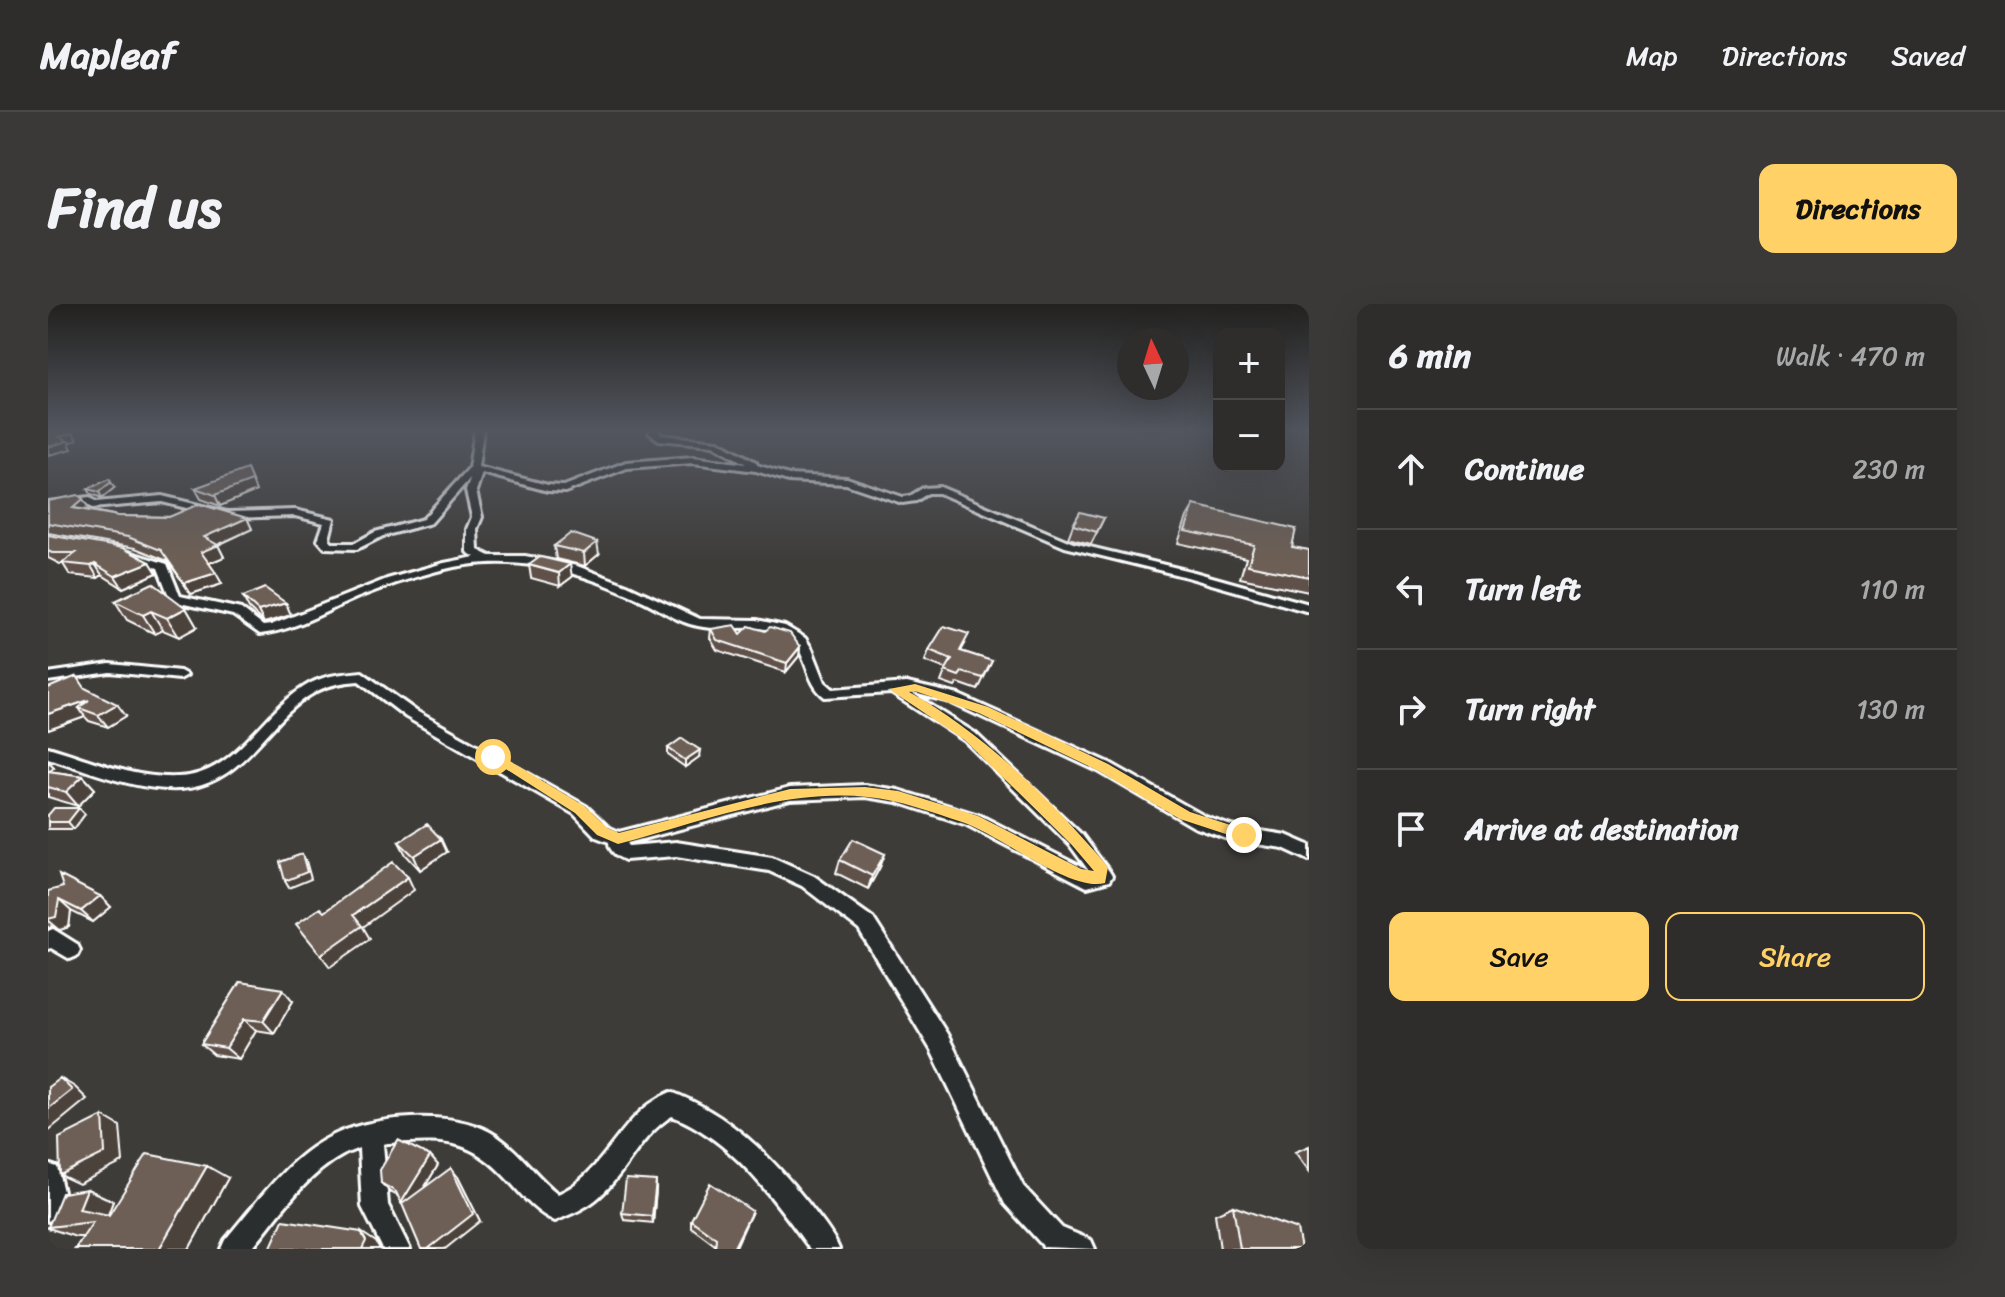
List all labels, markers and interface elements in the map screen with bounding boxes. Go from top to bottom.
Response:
text: Mapleaf [40,22,176,89]
text: Map [1626,31,1678,80]
text: Directions [1722,31,1847,80]
text: Saved [1891,31,1965,80]
text: Find us [48,159,221,258]
button: Directions [1759,164,1957,253]
text: 6 min [1389,326,1471,386]
north arrow [1117,328,1189,400]
map controls [1213,328,1285,472]
button: + [1213,328,1285,400]
text: Walk · 470 m [1776,333,1925,379]
button: − [1213,400,1285,472]
text: Continue [1465,442,1584,496]
text: 230 m [1853,446,1925,492]
icon: ahead [1389,447,1433,491]
text: Turn left [1465,562,1581,616]
text: 110 m [1860,566,1925,612]
icon: left [1389,567,1433,611]
text: Turn right [1465,682,1595,736]
text: 130 m [1856,686,1925,732]
icon: right [1389,687,1433,731]
route start [475,739,511,775]
text: Arrive at destination [1465,802,1739,856]
icon: arrive [1389,807,1433,851]
route end [1226,817,1262,853]
button: Save [1389,912,1649,1001]
button: Share [1665,912,1925,1001]

